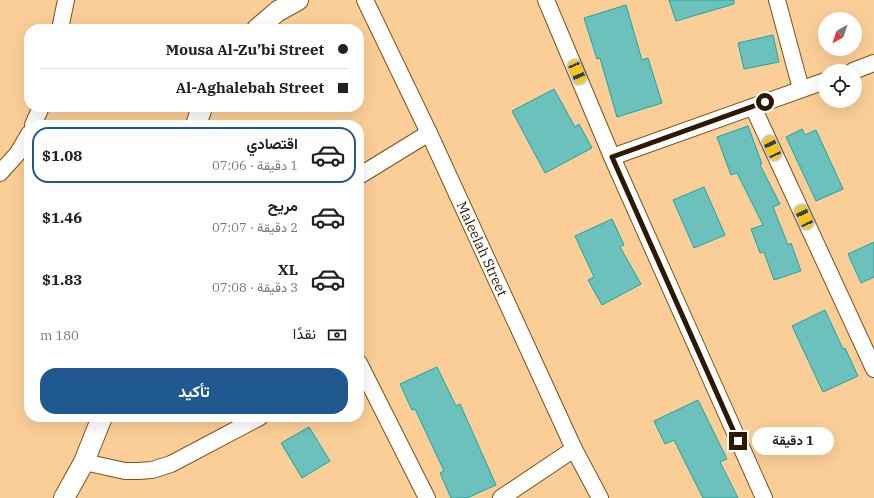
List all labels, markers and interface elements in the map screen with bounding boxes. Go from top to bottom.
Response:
north arrow [818,12,862,56]
map controls [818,12,862,108]
text: Mousa Al-Zu’bi Street [166,40,324,59]
car [567,59,587,85]
button: locate [818,64,862,108]
text: Al-Aghalebah Street [176,78,324,97]
route start [756,93,774,111]
text: اقتصادي [246,134,298,153]
car [761,135,783,161]
icon: car [310,137,346,173]
text: $1.08 [42,146,82,165]
text: 1 دقيقة · 07:06 [212,157,298,174]
text: مريح [268,196,298,215]
icon: car [310,199,346,235]
street label: Maleelah Street [453,199,512,299]
car [793,204,815,230]
text: $1.46 [42,208,82,227]
text: 2 دقيقة · 07:07 [212,219,298,236]
text: XL [278,260,298,279]
icon: car [310,261,346,297]
text: $1.83 [42,270,82,289]
text: 3 دقيقة · 07:08 [212,279,298,296]
text: نقدًا [293,324,316,343]
icon: cash [326,324,348,346]
text: 180 m [40,327,79,344]
button: تأكيد [40,368,348,414]
callout: 1 دقيقة [752,427,834,455]
route end [729,432,747,450]
text: 1 دقيقة [772,432,814,449]

